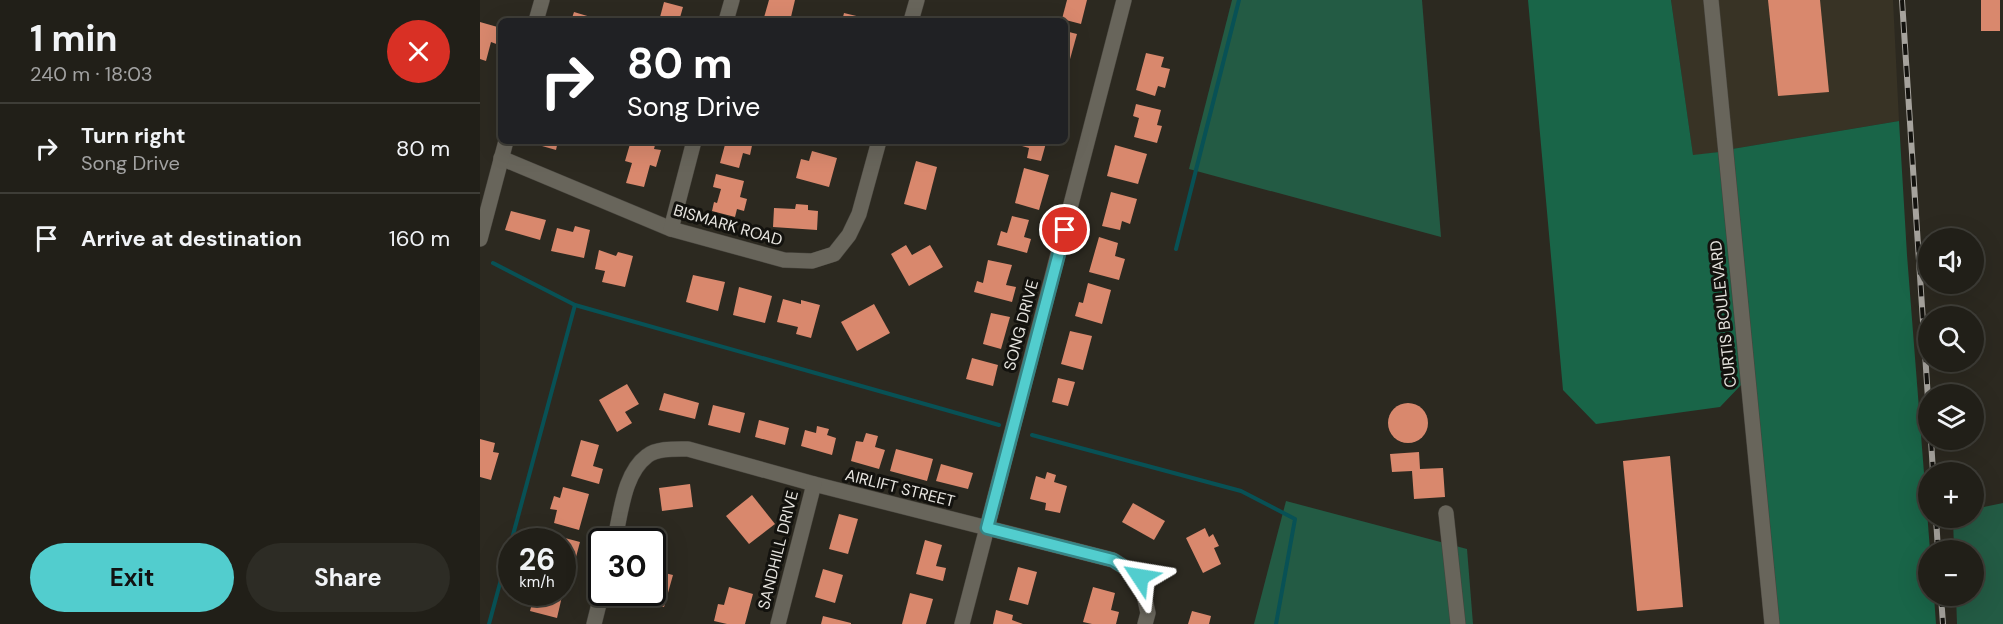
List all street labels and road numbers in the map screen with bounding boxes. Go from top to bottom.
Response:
street label: BISMARK ROAD [671,199,785,251]
street label: CURTIS BOULEVARD [1705,239,1741,389]
street label: SONG DRIVE [999,277,1043,373]
street label: AIRLIFT STREET [843,464,957,512]
street label: SANDHILL DRIVE [753,488,803,612]

